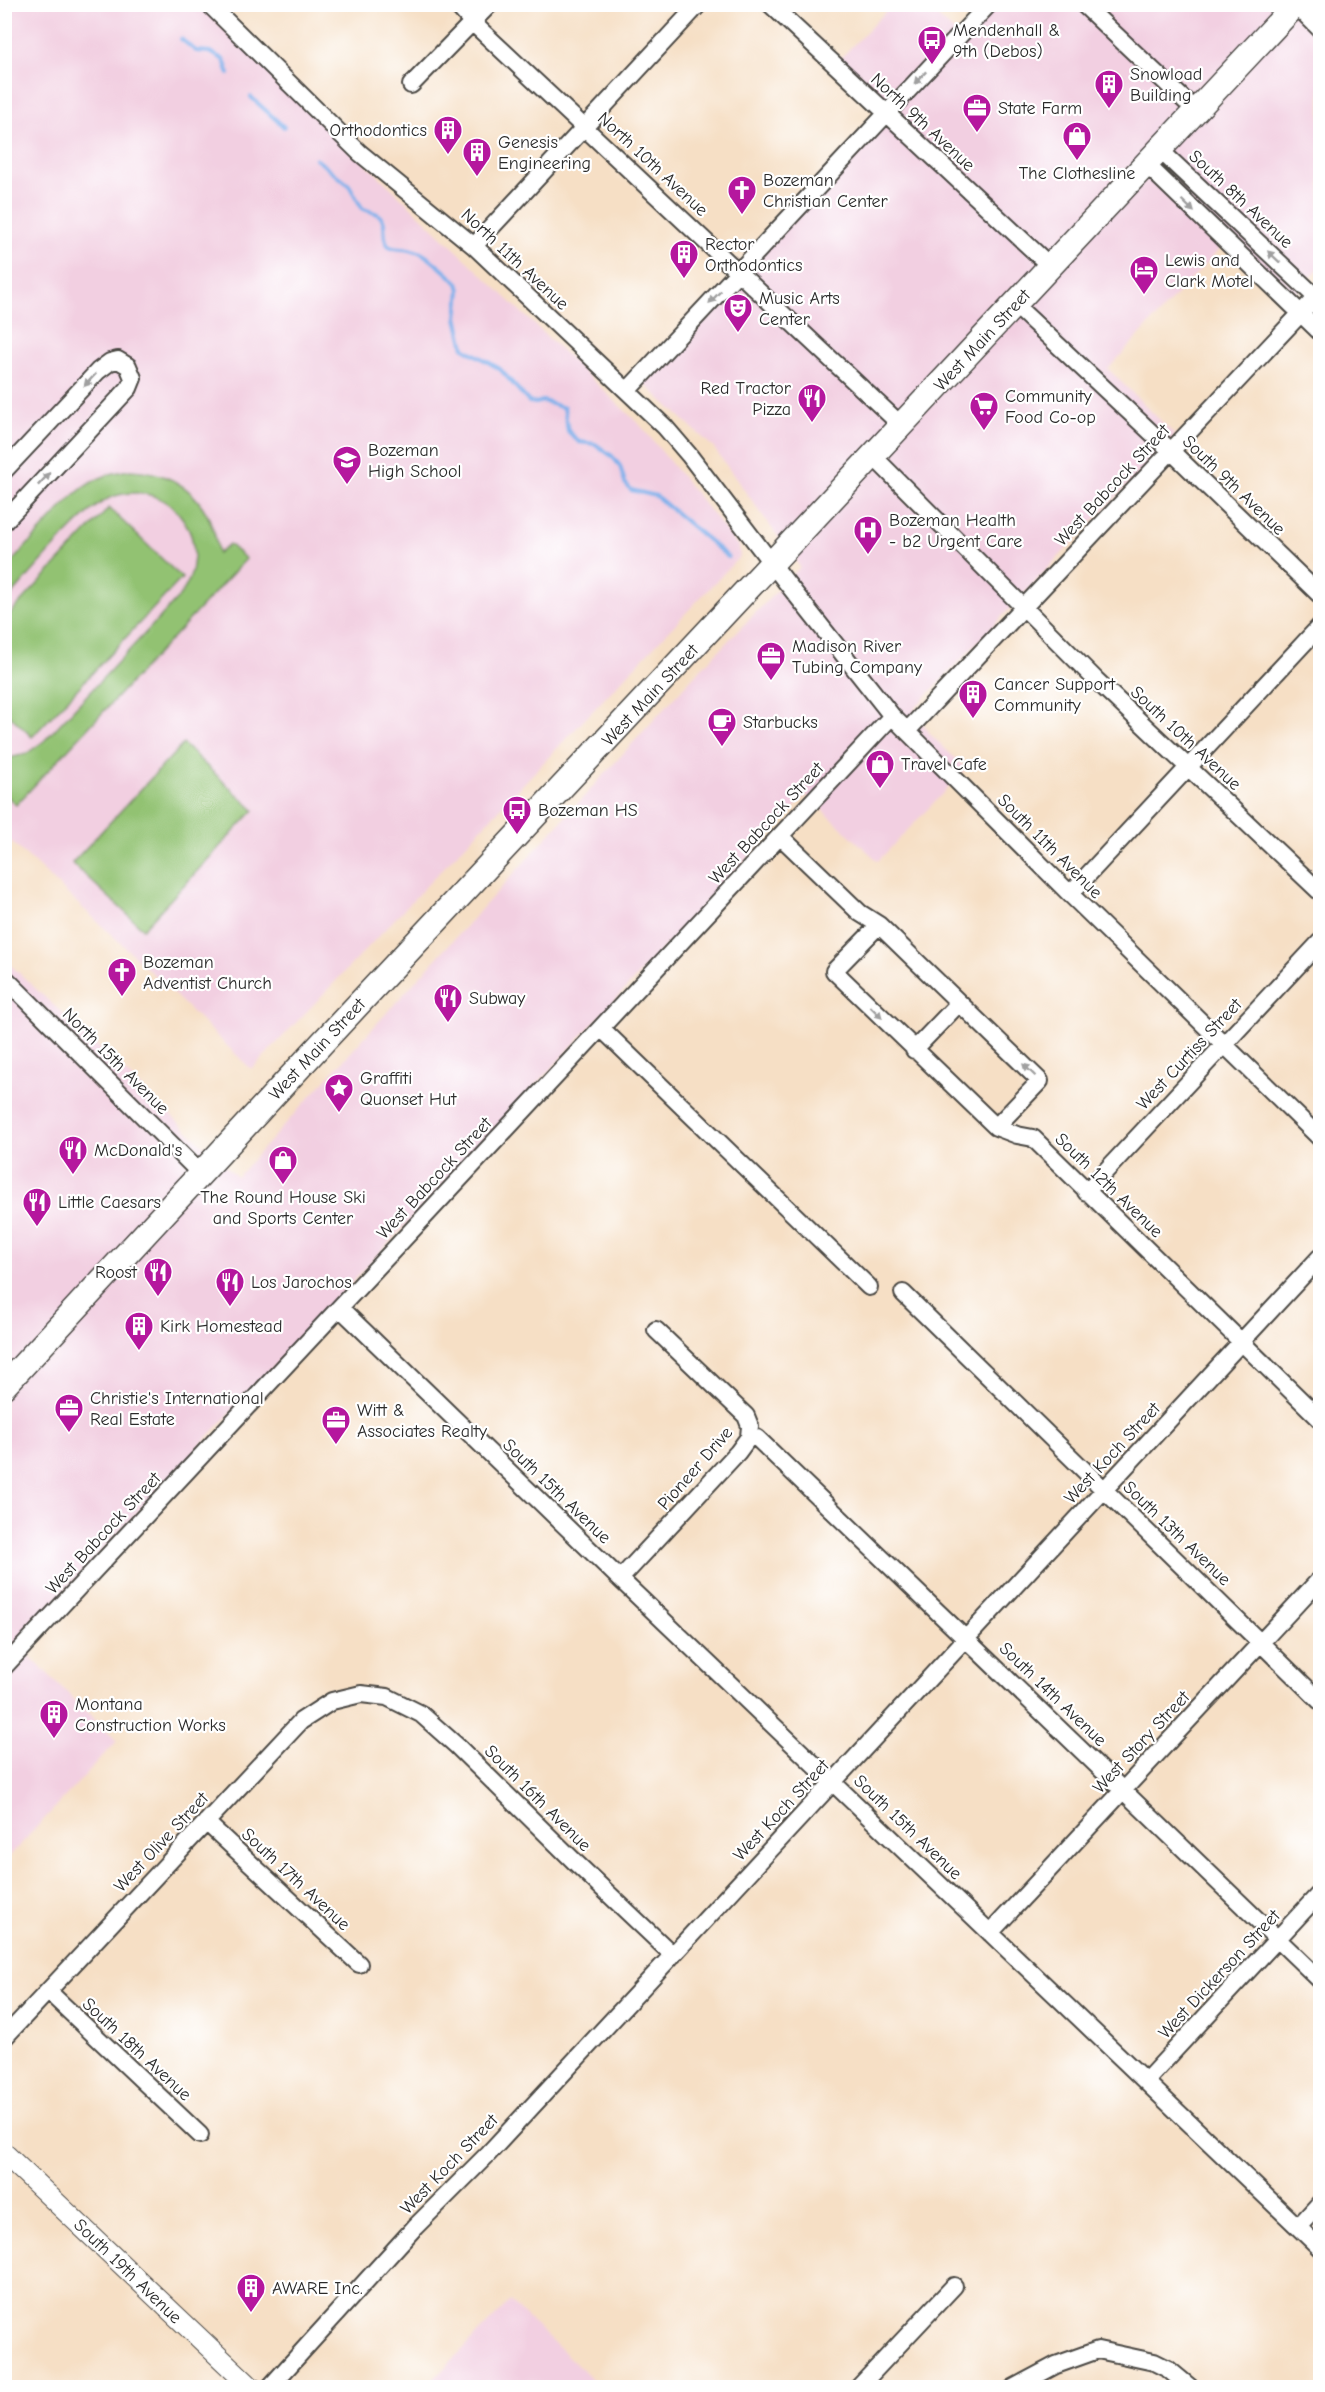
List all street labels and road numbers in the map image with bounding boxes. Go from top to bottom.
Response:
street label: North 9th Avenue [866,69,979,176]
street label: North 10th Avenue [593,108,712,221]
street label: South 8th Avenue [1184,146,1297,253]
street label: North 11th Avenue [457,204,573,315]
street label: West Main Street [930,284,1035,396]
street label: West Babcock Street [1051,419,1175,551]
street label: South 9th Avenue [1178,431,1289,540]
street label: West Main Street [598,639,703,751]
street label: South 10th Avenue [1126,682,1245,795]
street label: West Babcock Street [705,757,829,889]
street label: South 11th Avenue [993,790,1106,903]
street label: West Main Street [265,993,370,1105]
street label: West Curtiss Street [1132,994,1247,1114]
street label: North 15th Avenue [58,1004,173,1119]
street label: West Babcock Street [373,1112,497,1244]
street label: South 12th Avenue [1050,1129,1167,1242]
street label: West Koch Street [1060,1398,1165,1508]
street label: Pioneer Drive [653,1422,737,1514]
street label: South 15th Avenue [498,1434,615,1548]
street label: West Babcock Street [42,1467,166,1599]
street label: South 13th Avenue [1119,1477,1235,1590]
street label: South 14th Avenue [995,1638,1111,1751]
street label: West Story Street [1089,1686,1195,1798]
street label: South 16th Avenue [480,1741,595,1856]
street label: West Koch Street [729,1755,834,1865]
street label: South 15th Avenue [849,1770,966,1884]
street label: West Olive Street [110,1787,214,1897]
street label: South 17th Avenue [237,1824,354,1935]
street label: West Dickerson Street [1154,1905,1285,2043]
street label: South 18th Avenue [78,1993,196,2105]
street label: West Koch Street [396,2109,503,2219]
street label: South 19th Avenue [69,2215,186,2328]

